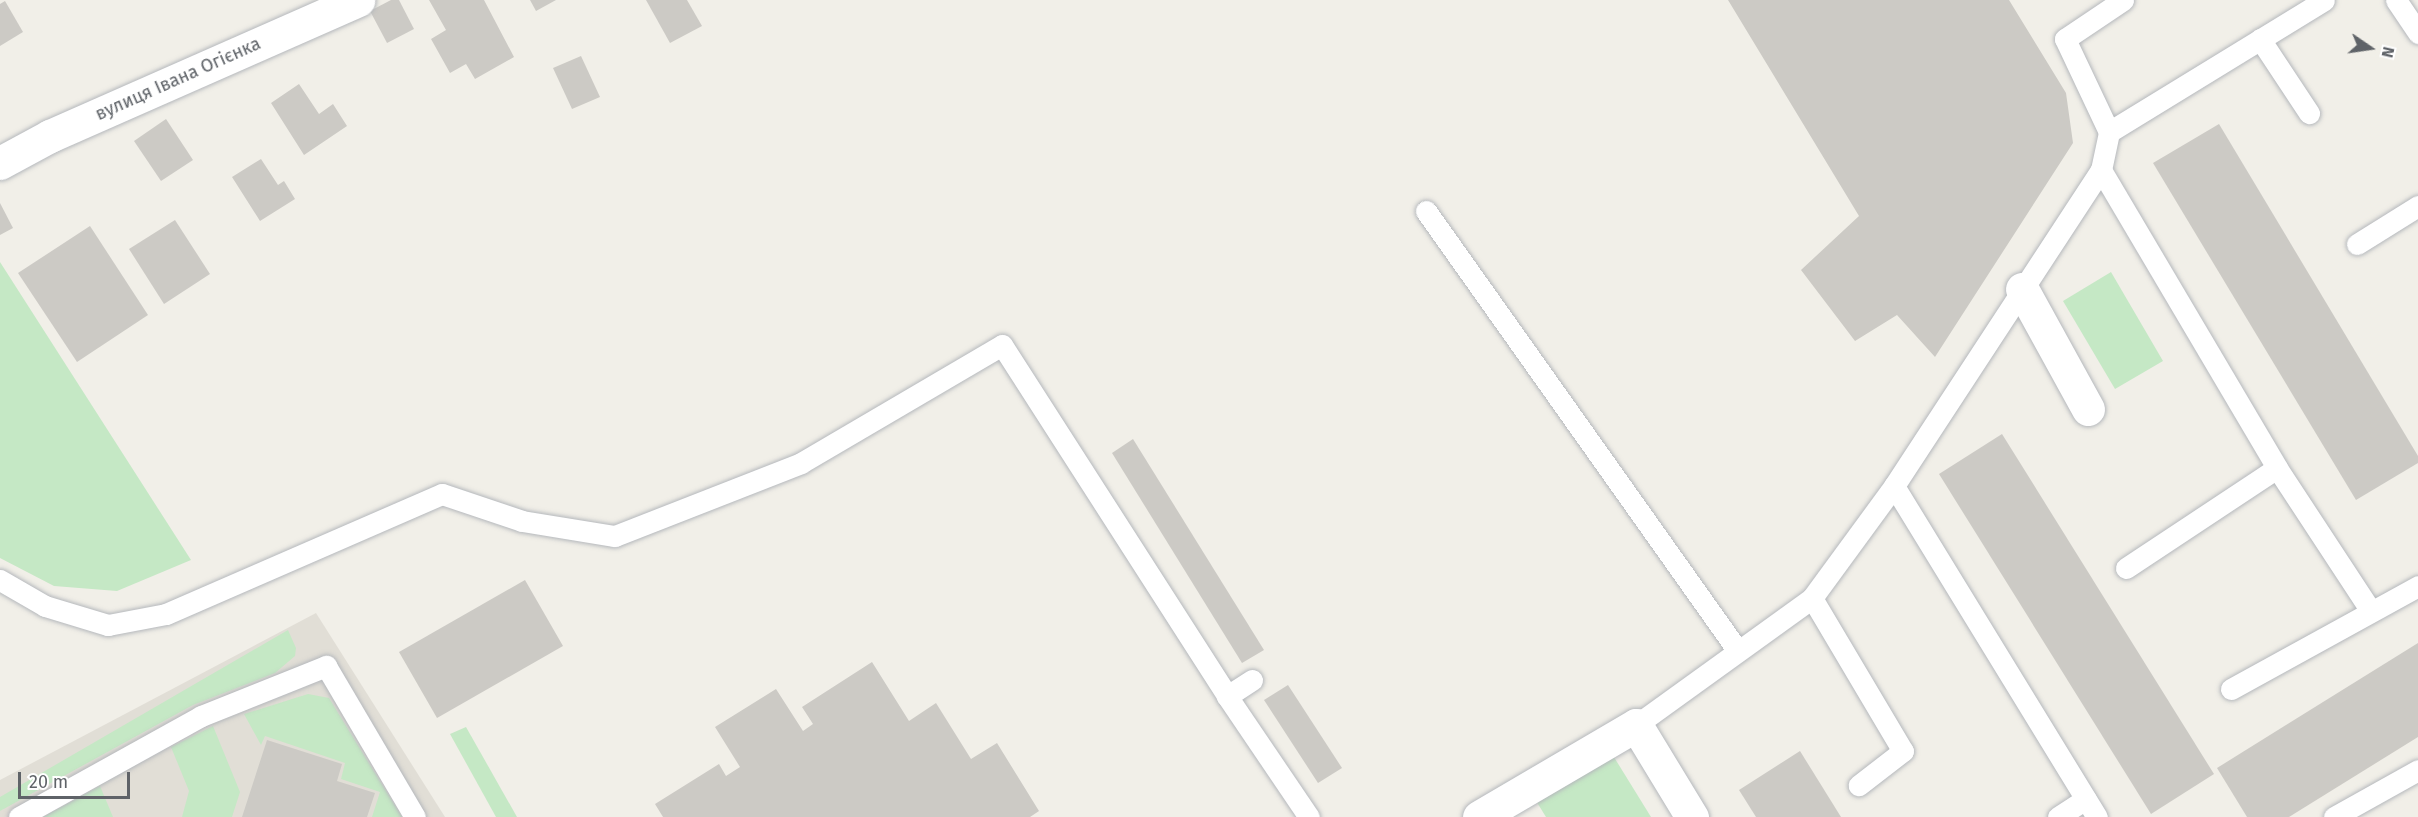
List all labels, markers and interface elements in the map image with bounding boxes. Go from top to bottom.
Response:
north arrow [2340,18,2400,78]
street label: вулиця Івана Огієнка [92,33,264,125]
text: N [2378,45,2398,59]
scale bar [21,760,134,798]
text: 20 m [29,771,68,793]

